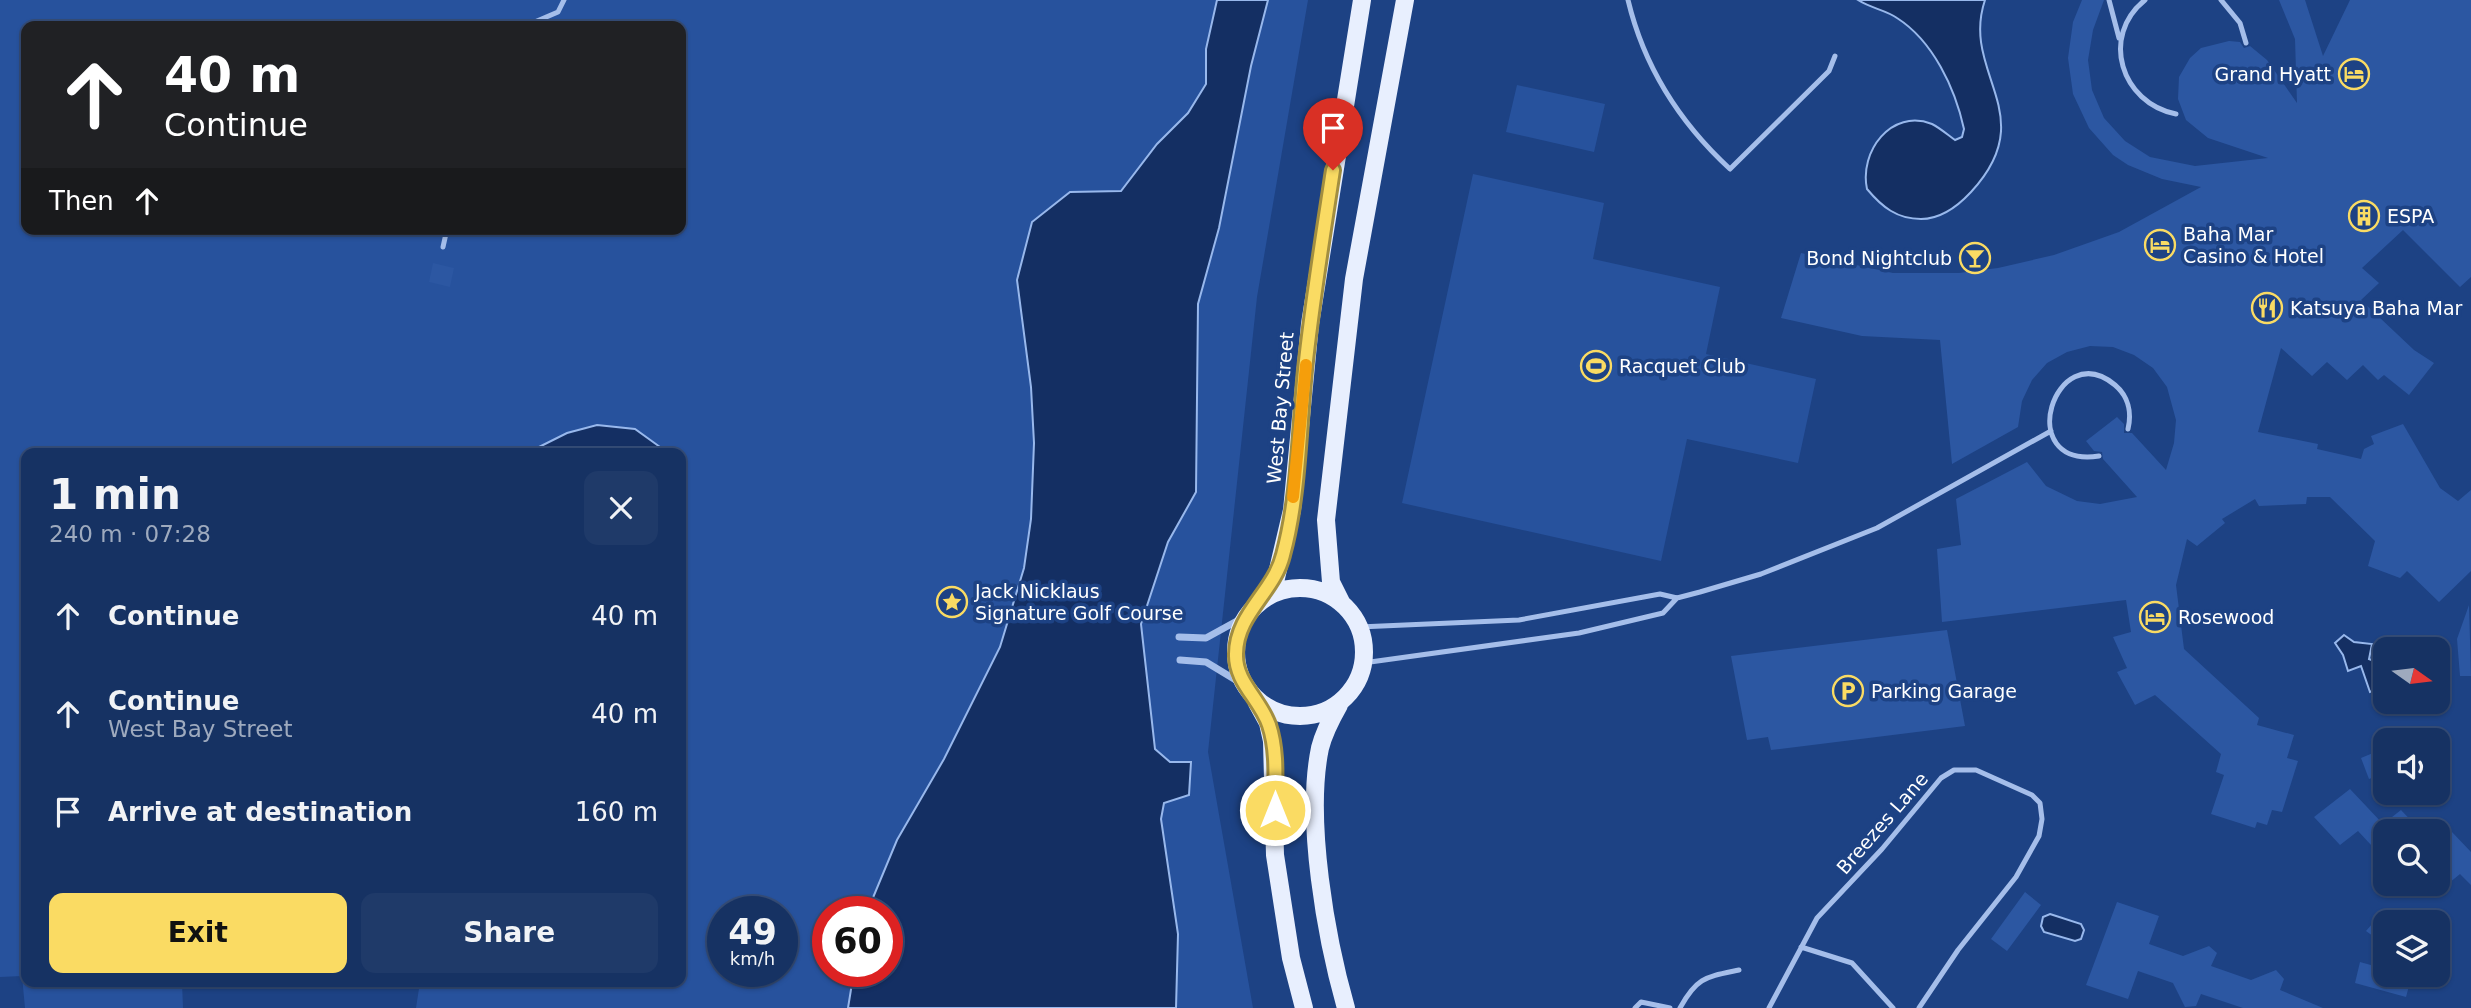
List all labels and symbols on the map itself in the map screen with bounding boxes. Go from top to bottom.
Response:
hotel icon: Grand Hyatt [2337,57,2371,91]
place label: Grand Hyatt [2215,63,2331,85]
pin [1303,98,1363,170]
building icon: ESPA [2347,199,2381,233]
place label: ESPA [2387,205,2434,227]
place label: Baha Mar Casino & Hotel [2183,223,2324,267]
hotel icon: Baha Mar Casino & Hotel [2143,228,2177,262]
bar icon: Bond Nightclub [1958,241,1992,275]
place label: Bond Nightclub [1806,247,1952,269]
restaurant icon: Katsuya Baha Mar [2250,291,2284,325]
place label: Katsuya Baha Mar [2290,297,2463,319]
street label: West Bay Street [1262,331,1298,485]
sports icon: Racquet Club [1579,349,1613,383]
place label: Racquet Club [1619,355,1746,377]
place label: Jack Nicklaus Signature Golf Course [974,580,1183,624]
place icon: Jack Nicklaus Signature Golf Course [935,585,969,619]
hotel icon: Rosewood [2138,600,2172,634]
place label: Rosewood [2178,606,2274,628]
north arrow [2373,637,2450,714]
parking icon: Parking Garage [1831,674,1865,708]
place label: Parking Garage [1871,680,2017,702]
street label: Breezes Lane [1832,768,1932,878]
position arrow [1238,773,1312,847]
speed limit sign: 60 [812,896,903,987]

